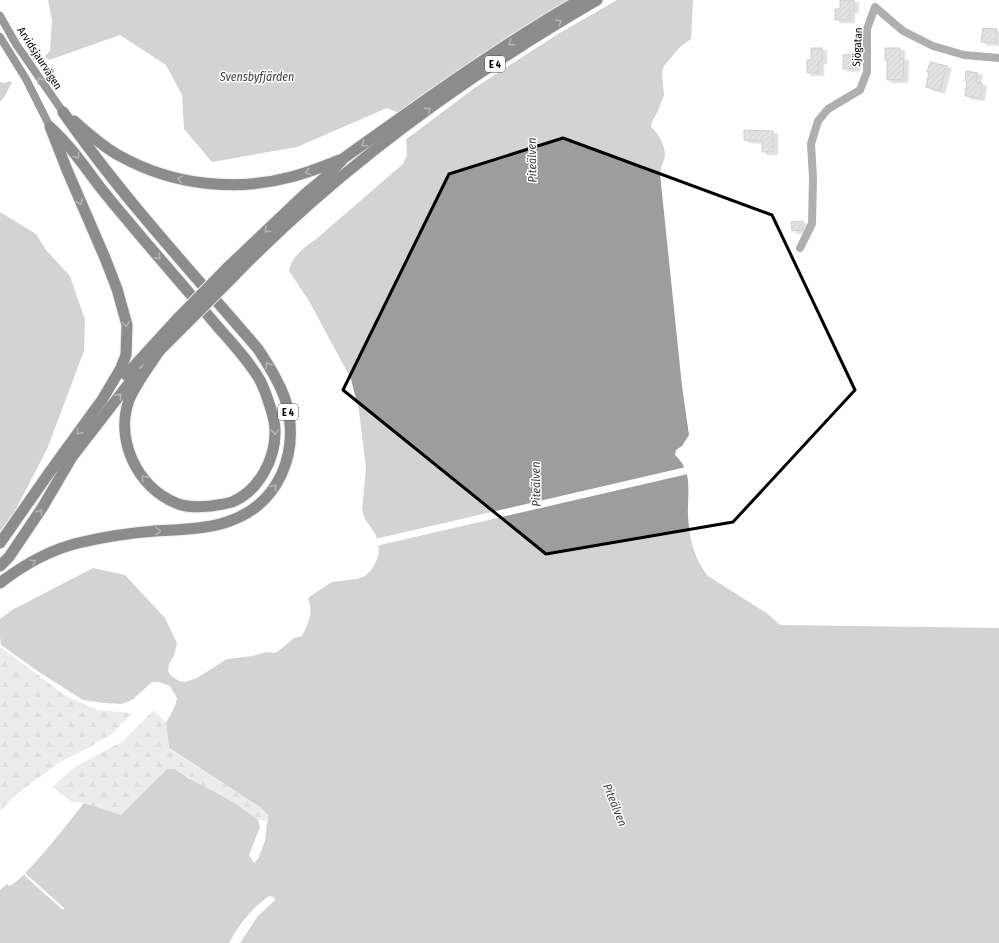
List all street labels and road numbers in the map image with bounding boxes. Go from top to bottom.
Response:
street label: Arvidsjaurvägen [15,25,65,92]
street label: Sjögatan [850,27,865,67]
road number: E 4 [485,56,505,72]
road number: E 4 [278,404,298,420]

